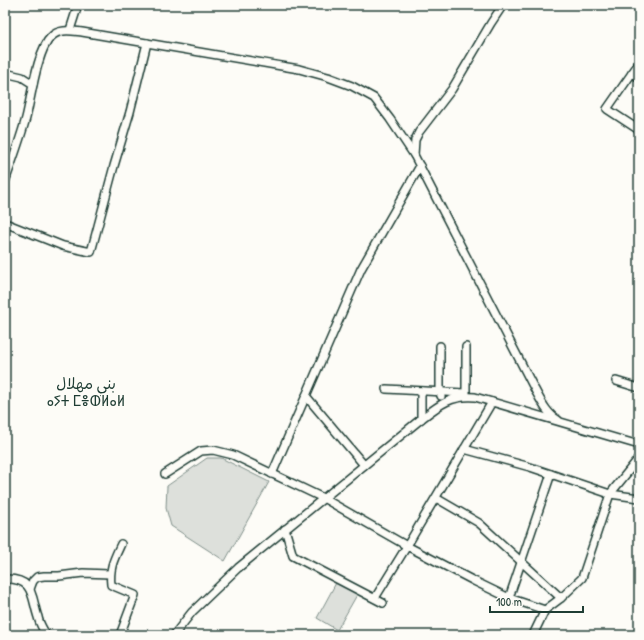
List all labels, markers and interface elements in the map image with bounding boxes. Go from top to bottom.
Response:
district label: بني مهلال ⴰⵢⵜ ⵎⴻⵀⵍⴰⵍ [47,373,125,411]
scale bar [490,588,583,614]
text: 100 m [496,593,522,610]

